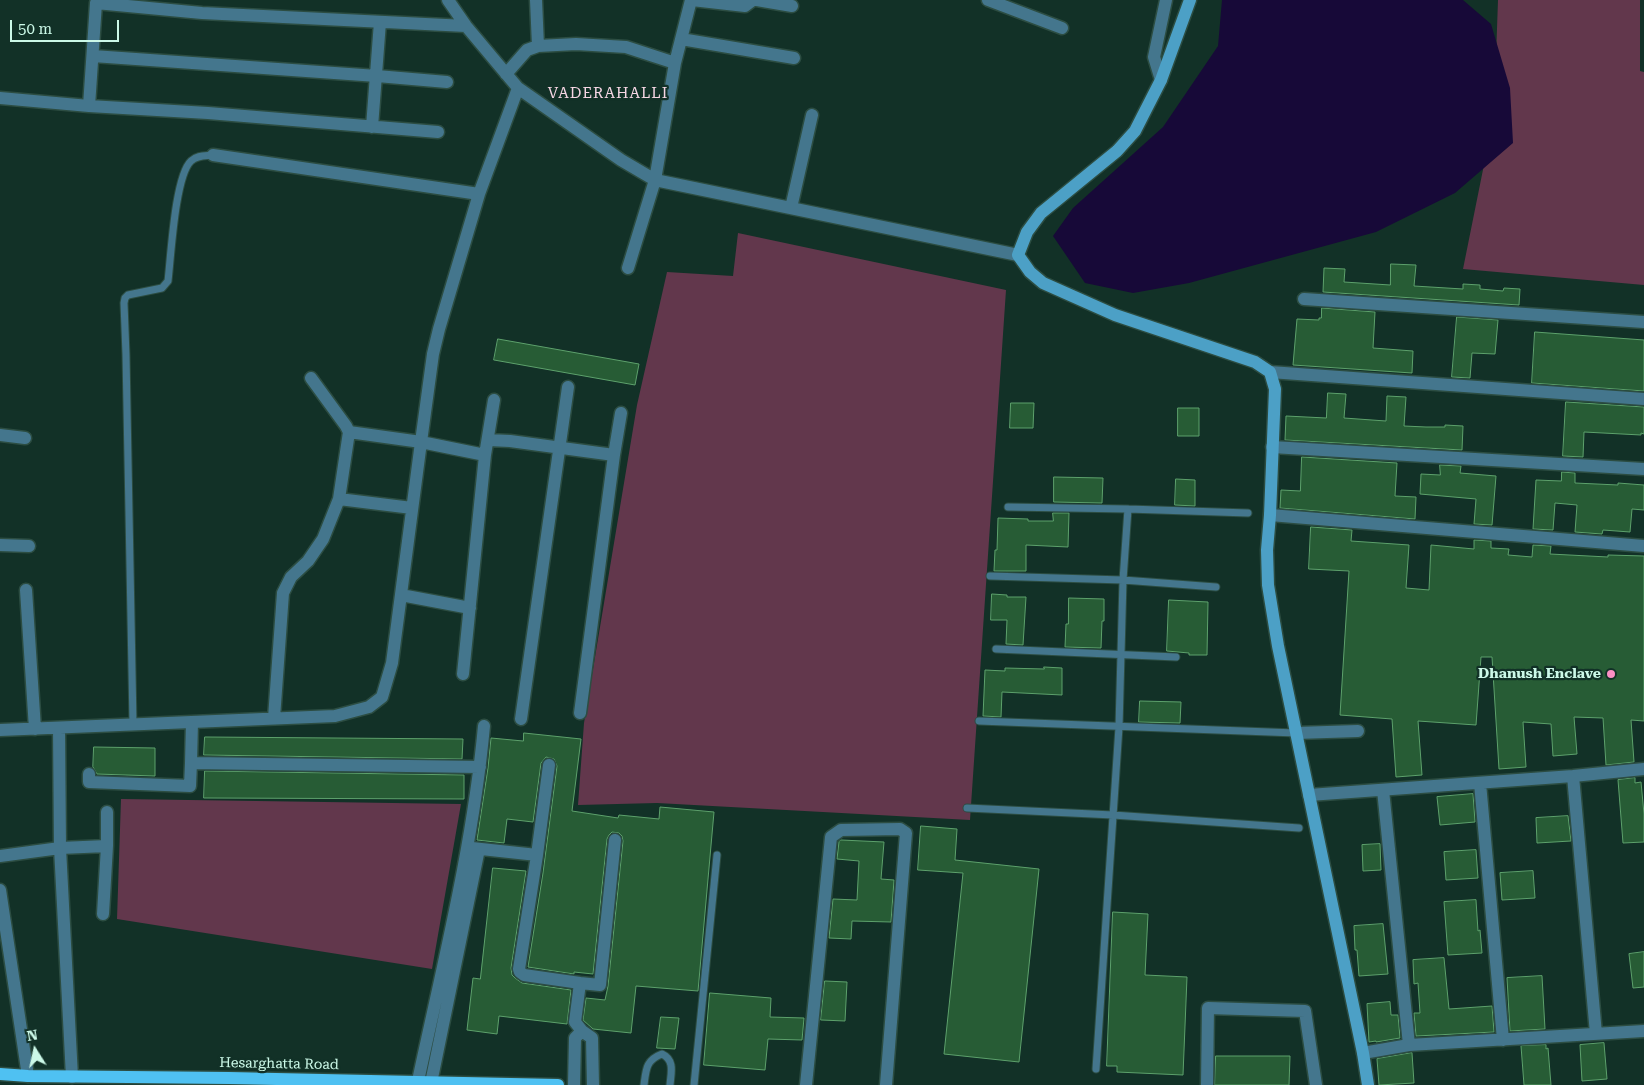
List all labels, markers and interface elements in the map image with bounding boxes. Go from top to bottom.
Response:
scale bar [12,10,121,42]
text: 50 m [18,20,52,38]
district label: VADERAHALLI [546,85,670,103]
place label: Dhanush Enclave [1478,666,1601,682]
marker: Dhanush Enclave [1605,668,1617,680]
north arrow [10,1025,60,1075]
text: N [26,1026,39,1044]
street label: Hesarghatta Road [219,1055,339,1073]

